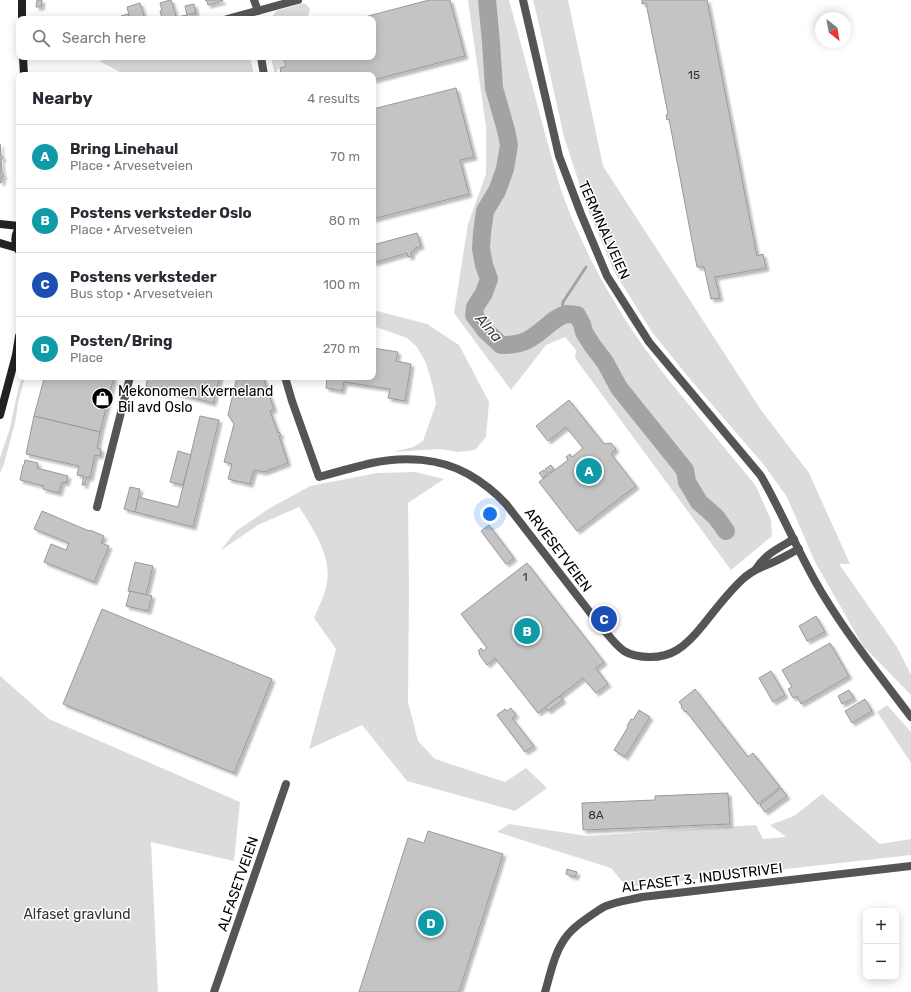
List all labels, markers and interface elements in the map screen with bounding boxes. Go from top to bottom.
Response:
north arrow [815,12,851,48]
search box [16,16,376,60]
icon: search [30,27,52,49]
text: Search here [62,29,146,47]
house number: 15 [688,68,700,82]
text: Nearby [32,88,93,108]
text: 4 results [307,91,360,106]
text: Bring Linehaul [70,140,178,158]
text: A [40,149,50,164]
text: 70 m [330,149,360,164]
text: Place · Arvesetveien [70,158,193,173]
street label: TERMINALVEIEN [575,178,633,282]
text: Postens verksteder Oslo [70,204,252,222]
text: B [40,213,50,228]
text: 80 m [329,213,360,228]
text: Place · Arvesetveien [70,222,193,237]
text: Postens verksteder [70,268,216,286]
text: C [40,277,50,292]
text: 100 m [323,277,360,292]
text: Bus stop · Arvesetveien [70,286,213,301]
water label: Alna [471,309,506,346]
text: Posten/Bring [70,332,173,350]
text: D [40,341,50,356]
text: 270 m [323,341,360,356]
text: Place [70,350,103,365]
place label: Mekonomen Kverneland Bil avd Oslo [118,383,273,416]
shop icon: Mekonomen Kverneland Bil avd Oslo [90,386,116,412]
pin: A [576,456,602,486]
your location [480,504,500,524]
street label: ARVESETVEIEN [521,505,595,595]
house number: 1 [522,570,528,584]
pin: C [591,604,617,634]
pin: B [514,616,540,646]
house number: 8A [588,808,604,822]
street label: ALFASETVEIEN [214,834,262,934]
street label: ALFASET 3. INDUSTRIVEI [621,860,783,896]
park label: Alfaset gravlund [23,906,131,923]
pin: D [418,908,444,938]
map controls [863,908,899,980]
button: + [863,908,899,944]
button: − [863,944,899,980]

